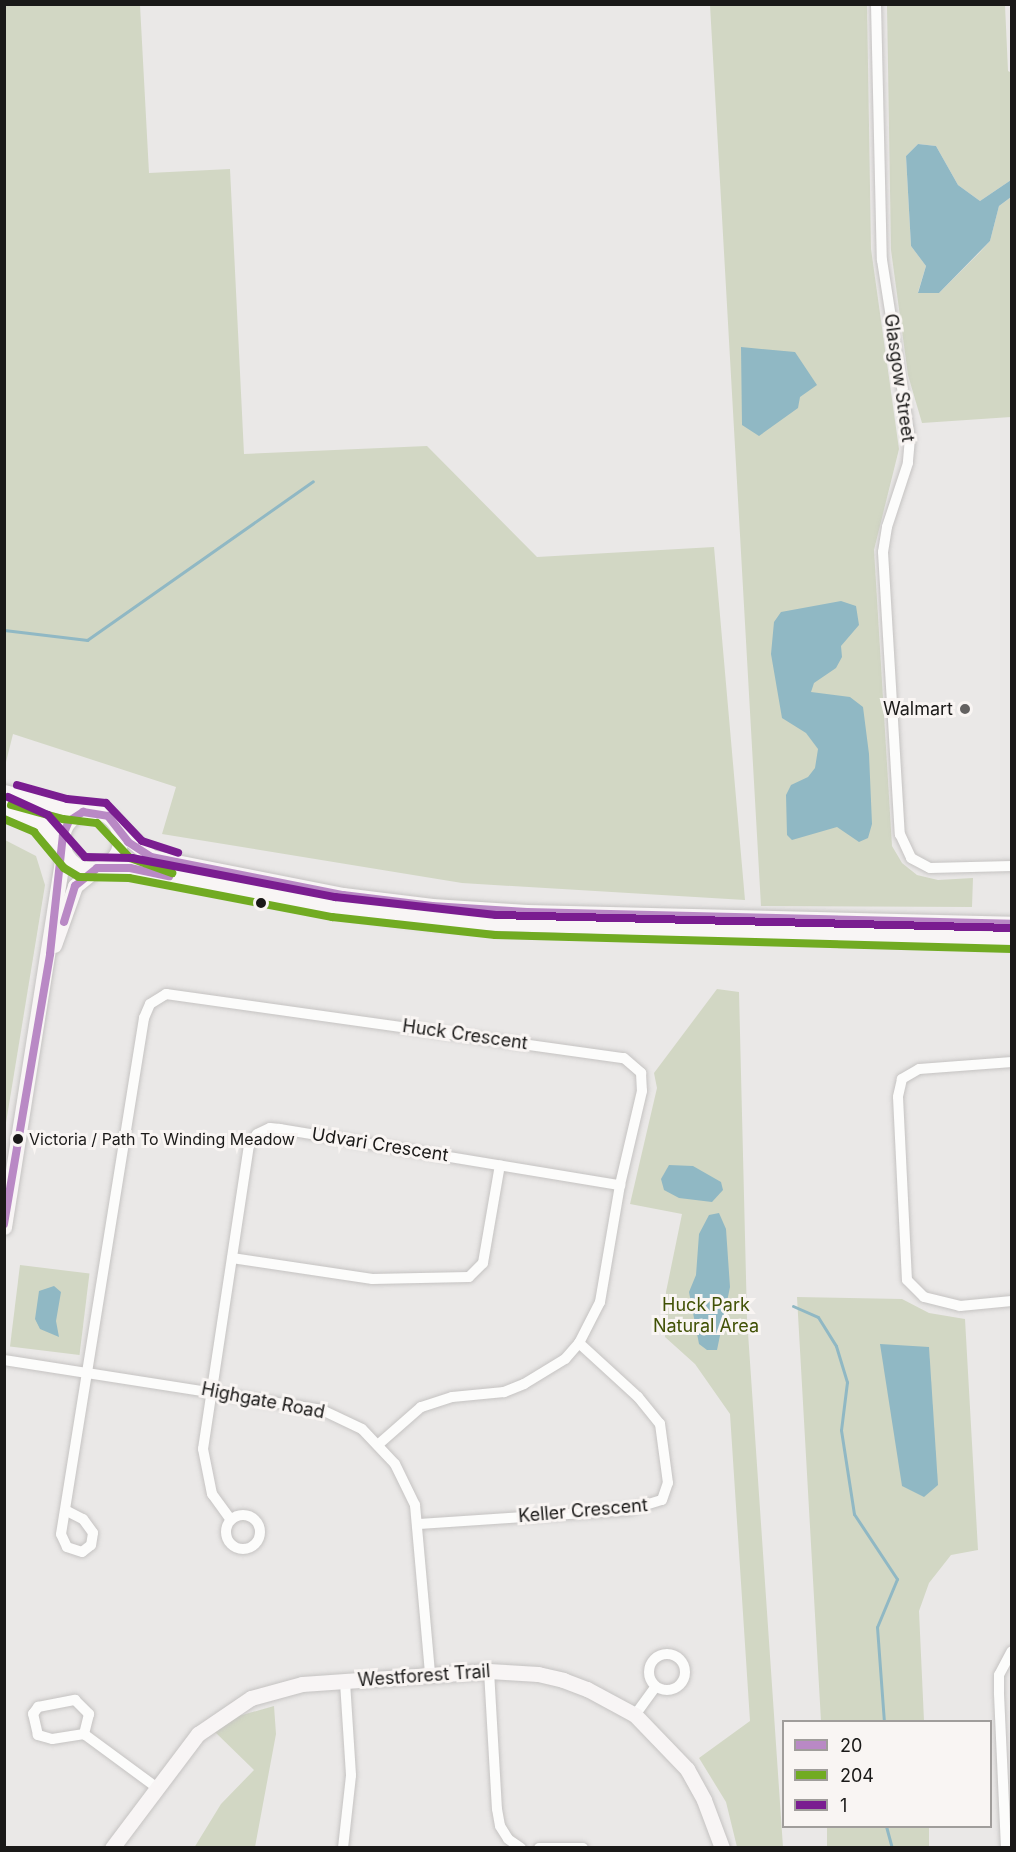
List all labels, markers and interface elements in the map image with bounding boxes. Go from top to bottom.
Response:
street label: Glasgow Street [879,312,919,444]
place label: Walmart [883,698,953,720]
marker: Walmart [958,702,972,716]
unlabelled marker [255,897,267,909]
street label: Huck Crescent [401,1016,529,1054]
street label: Udvari Crescent [310,1124,450,1166]
place label: Victoria / Path To Winding Meadow [29,1129,295,1149]
marker: Victoria / Path To Winding Meadow [12,1133,24,1145]
park label: Huck Park Natural Area [653,1295,759,1338]
street label: Highgate Road [199,1378,327,1424]
street label: Keller Crescent [517,1495,649,1527]
street label: Westforest Trail [357,1661,491,1691]
legend [782,1720,992,1828]
text: 20 [840,1735,862,1756]
text: 204 [840,1765,874,1786]
text: 1 [840,1795,847,1816]

